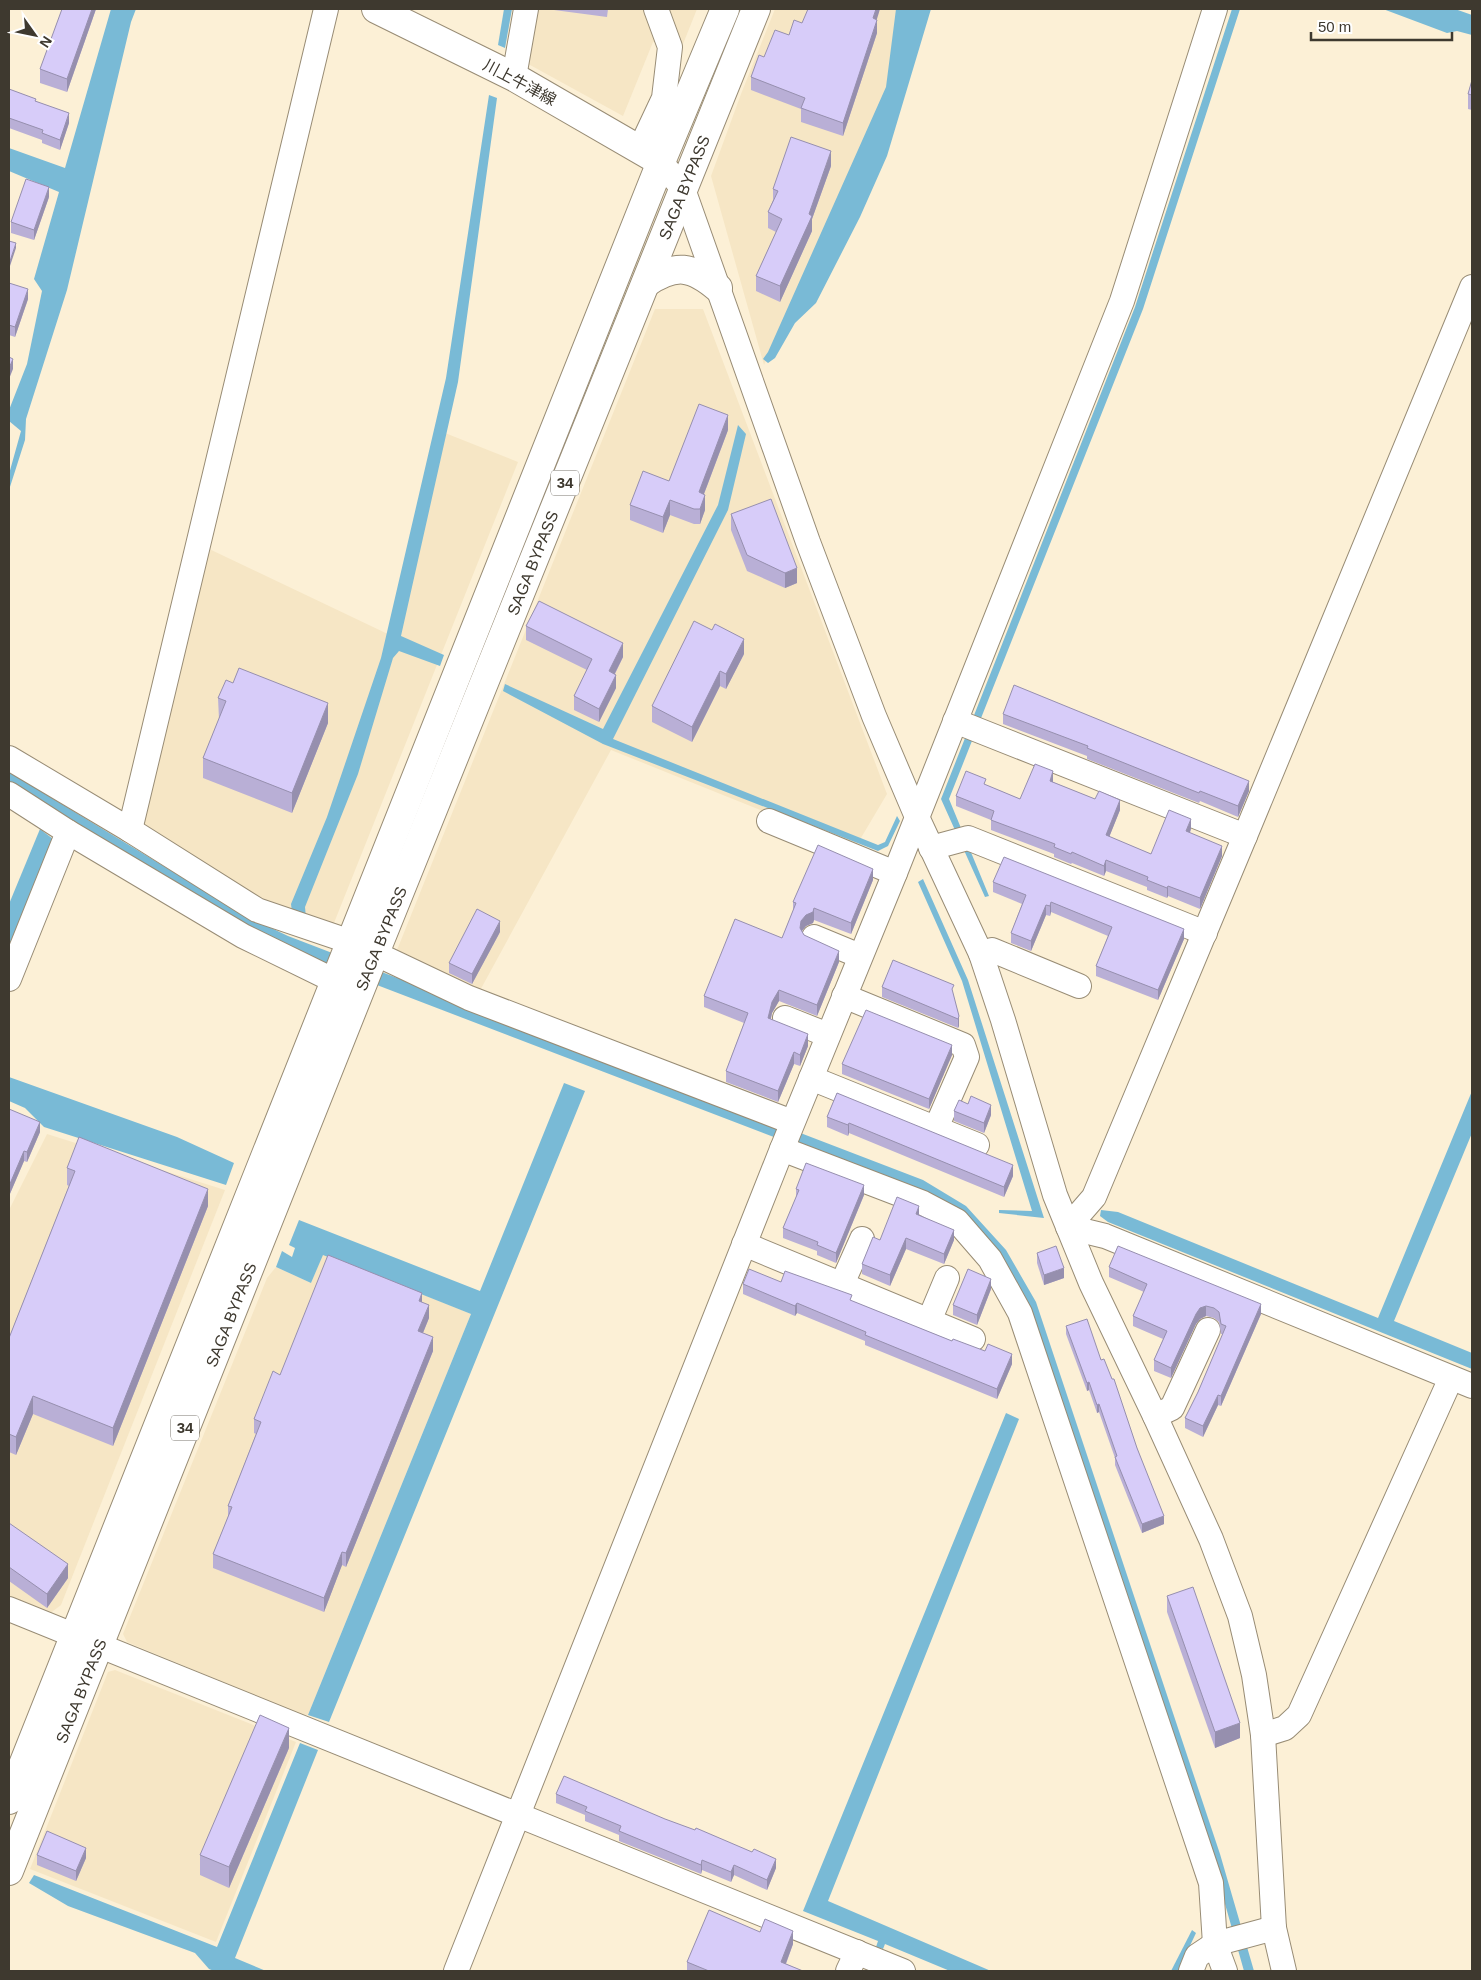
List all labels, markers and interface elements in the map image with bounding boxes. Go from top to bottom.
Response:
north arrow [10,10,60,60]
scale bar [1311,10,1452,42]
text: 50 m [1318,18,1351,35]
text: N [36,33,55,51]
street label: 川上牛津線 [480,56,559,109]
street label: SAGA BYPASS [656,133,713,242]
road number: 34 [551,470,579,496]
street label: SAGA BYPASS [504,508,562,618]
street label: SAGA BYPASS [353,884,410,993]
street label: SAGA BYPASS [203,1260,260,1369]
road number: 34 [171,1416,199,1440]
street label: SAGA BYPASS [53,1636,110,1746]

